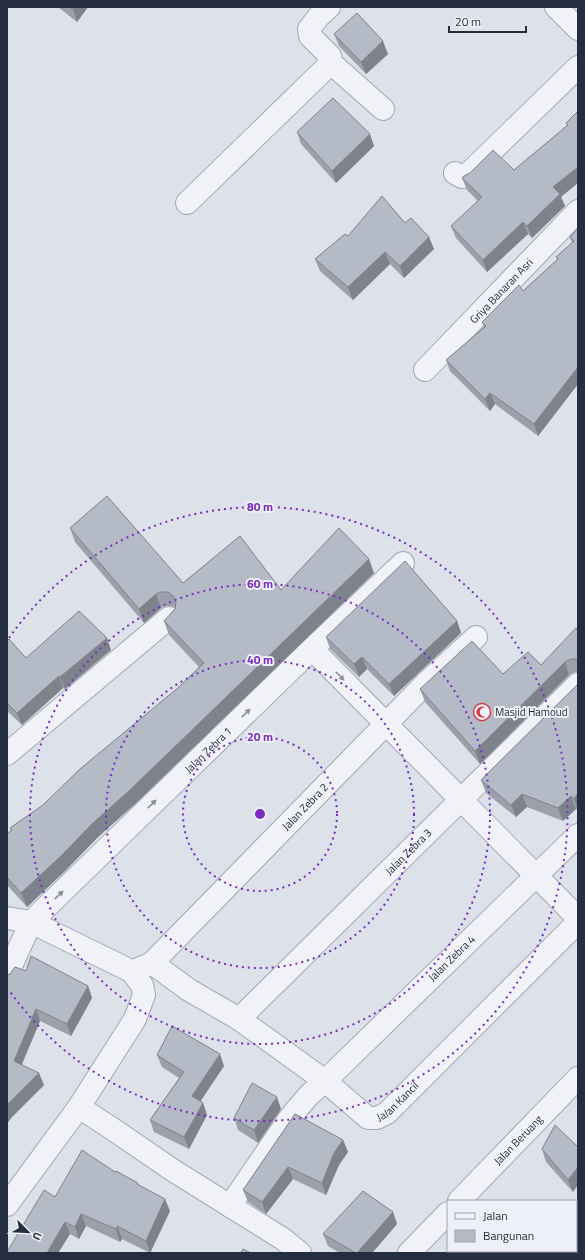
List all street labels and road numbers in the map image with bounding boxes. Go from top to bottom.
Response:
street label: Griya Banaran Asri [466,254,537,327]
street label: Jalan Zebra 1 [181,723,235,777]
street label: Jalan Zebra 2 [278,780,332,834]
street label: Jalan Zebra 3 [381,825,435,879]
street label: Jalan Zebra 4 [424,931,479,985]
street label: Jalan Kancil [374,1078,422,1125]
street label: Jalan Beruang [490,1111,546,1169]

